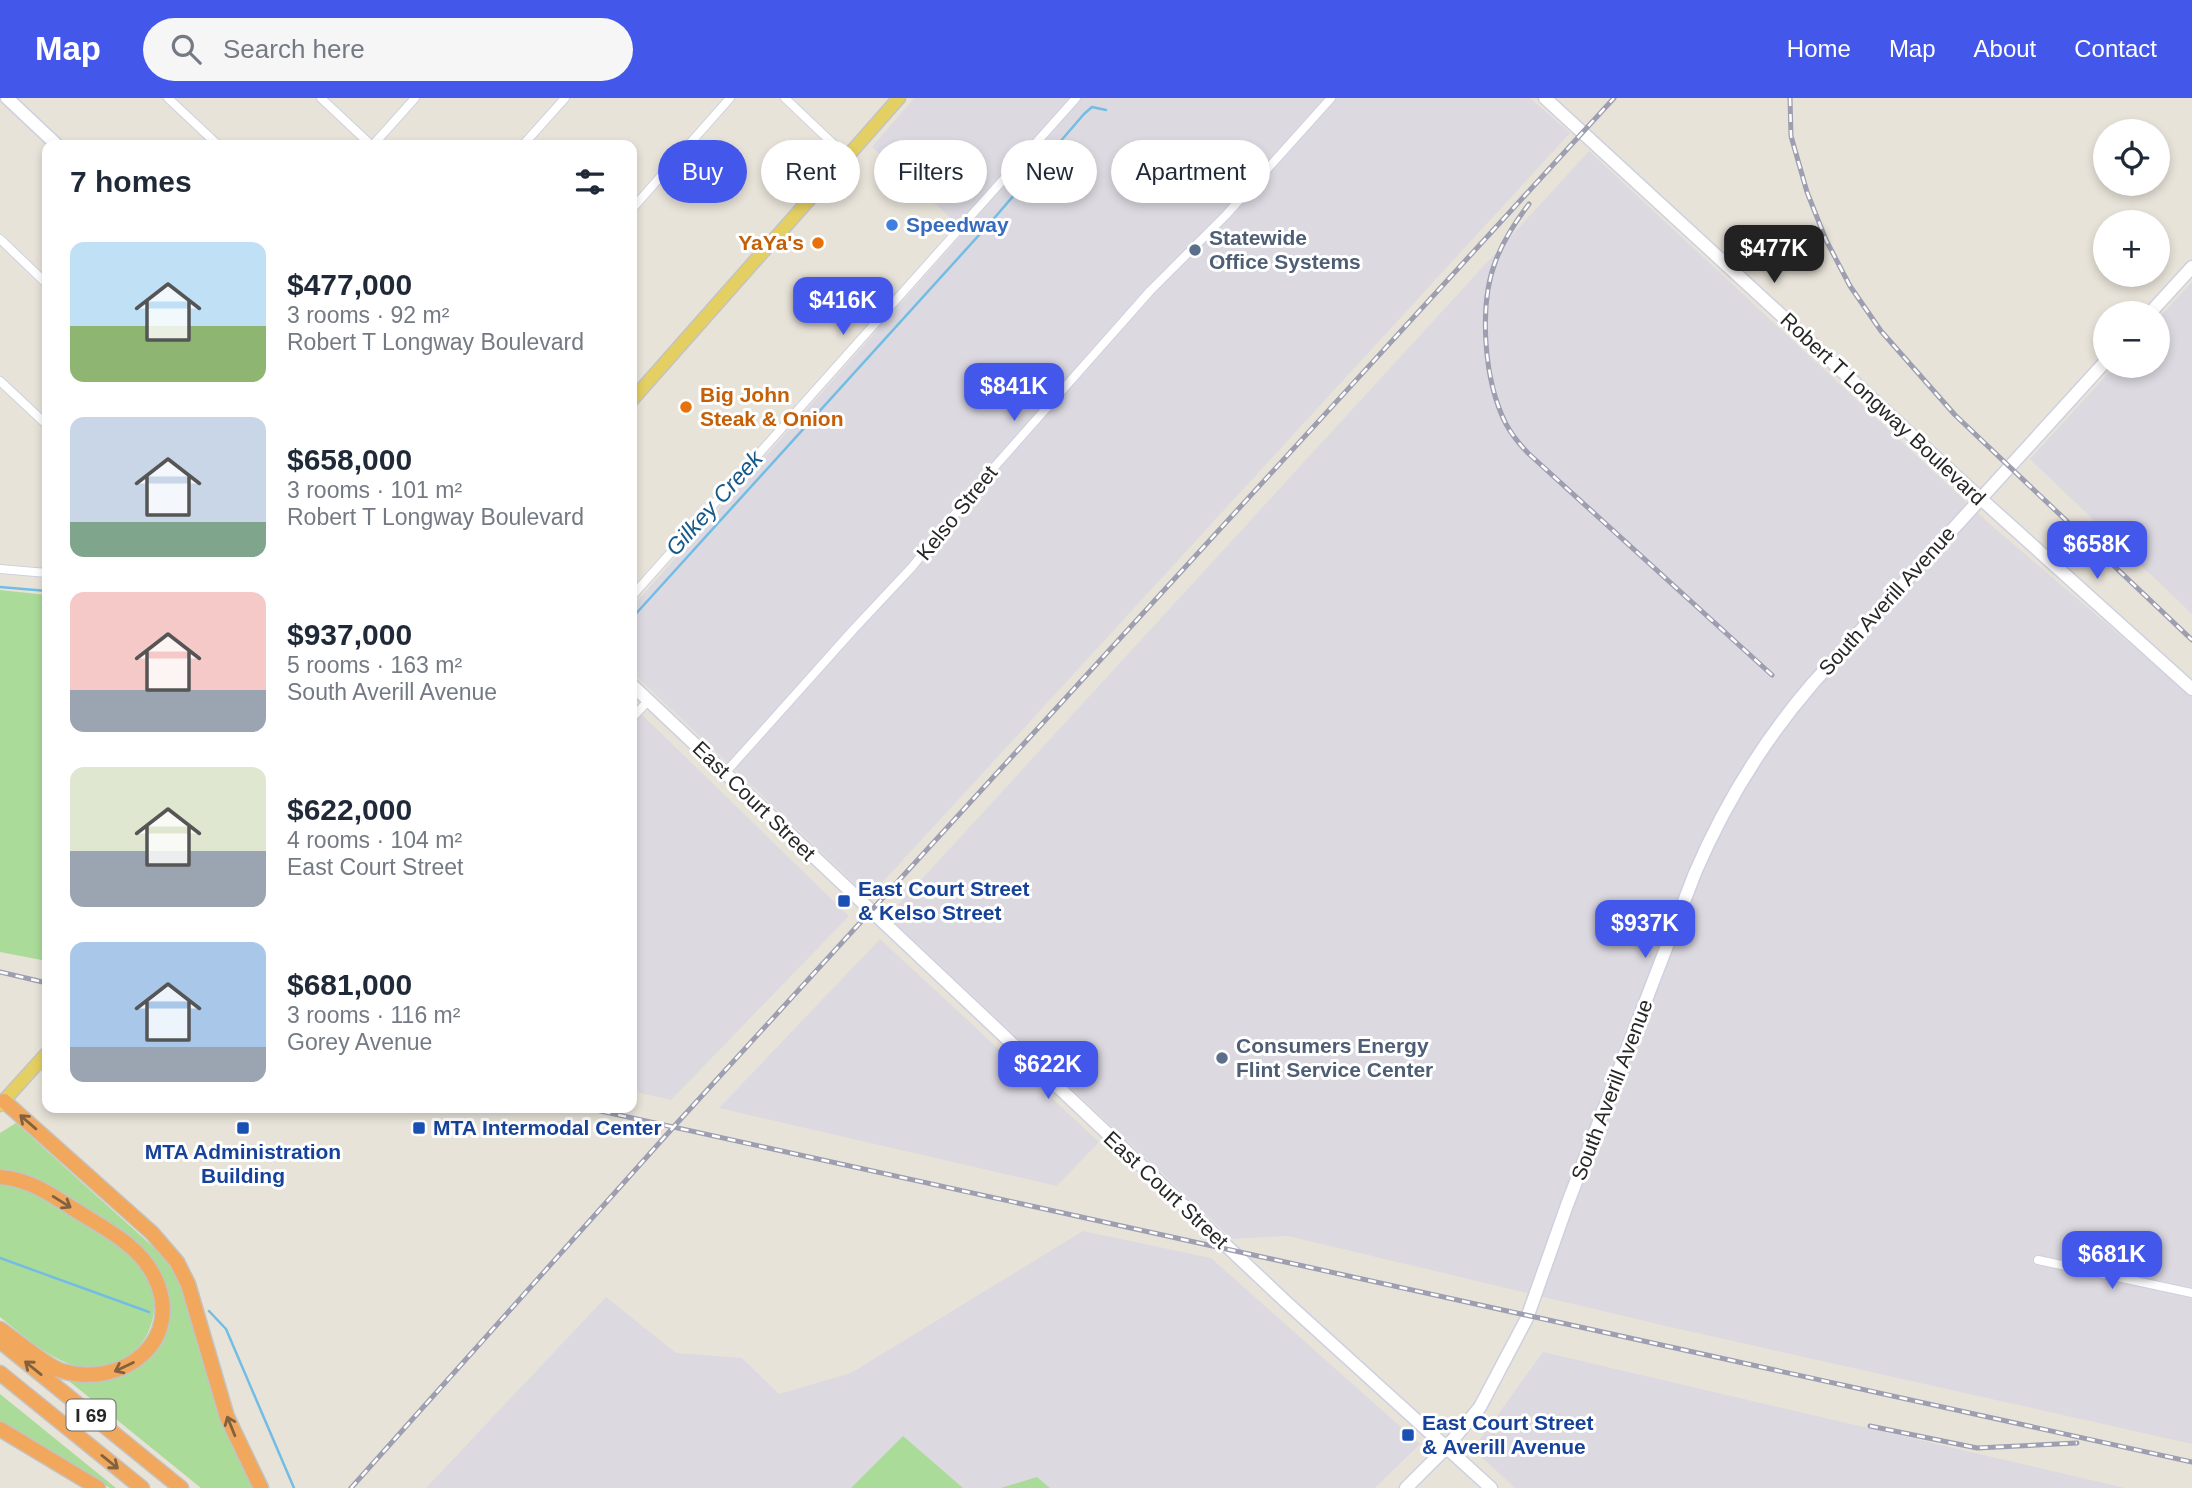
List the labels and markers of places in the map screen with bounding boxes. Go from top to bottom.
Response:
place label: Speedway [906,213,1009,236]
marker: Speedway [884,217,900,233]
place label: Statewide Office Systems [1209,226,1361,273]
pin: $477K [1725,226,1823,285]
place label: YaYa's [738,231,804,254]
marker: YaYa's [810,235,826,251]
marker: Statewide Office Systems [1187,242,1203,258]
pin: $416K [794,278,892,337]
pin: $841K [965,364,1063,423]
place label: Big John Steak & Onion [700,383,844,430]
marker: Big John Steak & Onion [678,399,694,415]
pin: $658K [2048,522,2146,581]
place label: East Court Street & Kelso Street [858,877,1030,924]
marker: East Court Street & Kelso Street [836,893,852,909]
pin: $937K [1596,900,1694,960]
place label: Consumers Energy Flint Service Center [1236,1034,1433,1081]
pin: $622K [999,1042,1097,1101]
marker: Consumers Energy Flint Service Center [1214,1050,1230,1066]
place label: MTA Intermodal Center [433,1116,662,1139]
marker: MTA Administration Building [235,1120,251,1136]
marker: MTA Intermodal Center [411,1120,427,1136]
place label: MTA Administration Building [145,1140,341,1187]
pin: $681K [2063,1232,2161,1291]
place label: East Court Street & Averill Avenue [1422,1411,1594,1458]
marker: East Court Street & Averill Avenue [1400,1427,1416,1443]

